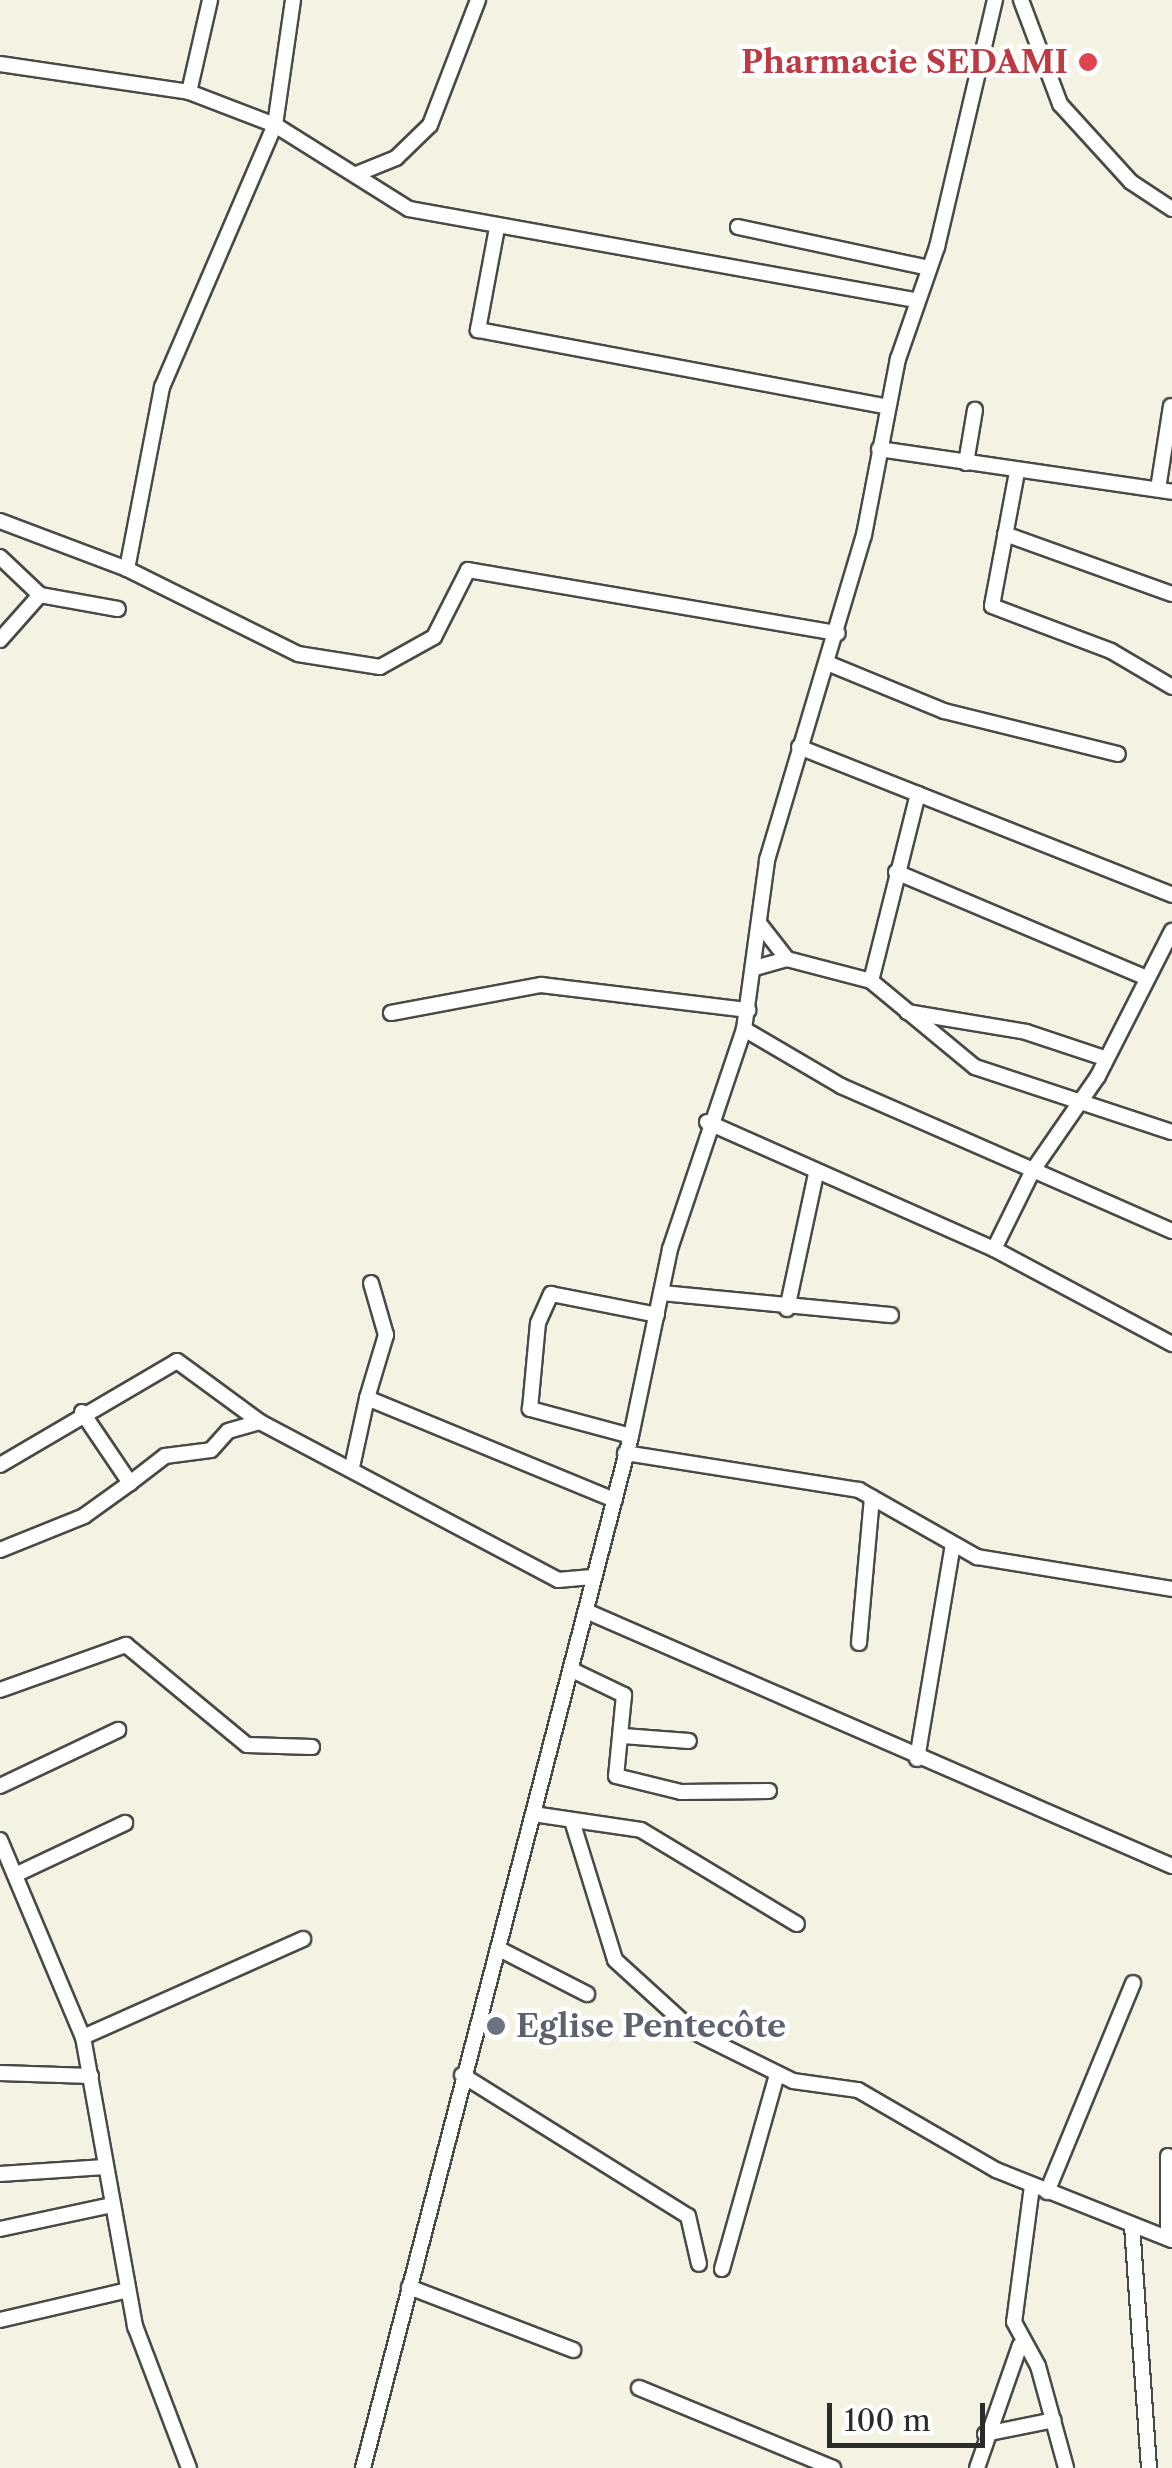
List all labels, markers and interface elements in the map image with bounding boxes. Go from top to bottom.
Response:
place label: Pharmacie SEDAMI [741,43,1068,81]
marker: Pharmacie SEDAMI [1077,51,1099,73]
place label: Eglise Pentecôte [516,2007,786,2045]
marker: Eglise Pentecôte [485,2015,507,2037]
scale bar [832,2383,990,2445]
text: 100 m [844,2402,931,2439]

